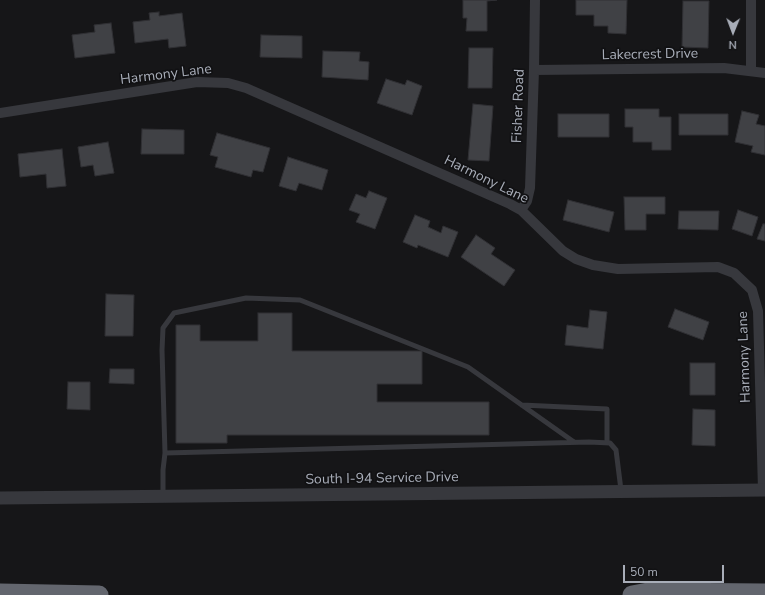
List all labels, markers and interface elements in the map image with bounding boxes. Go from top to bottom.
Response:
north arrow [713,12,753,52]
text: N [729,37,737,52]
street label: Lakecrest Drive [602,46,698,64]
street label: Harmony Lane [119,61,213,89]
street label: Fisher Road [509,69,529,143]
street label: Harmony Lane [441,152,531,208]
street label: Harmony Lane [735,311,755,403]
street label: South I-94 Service Drive [305,469,459,489]
scale bar [625,557,726,583]
text: 50 m [630,564,658,580]

